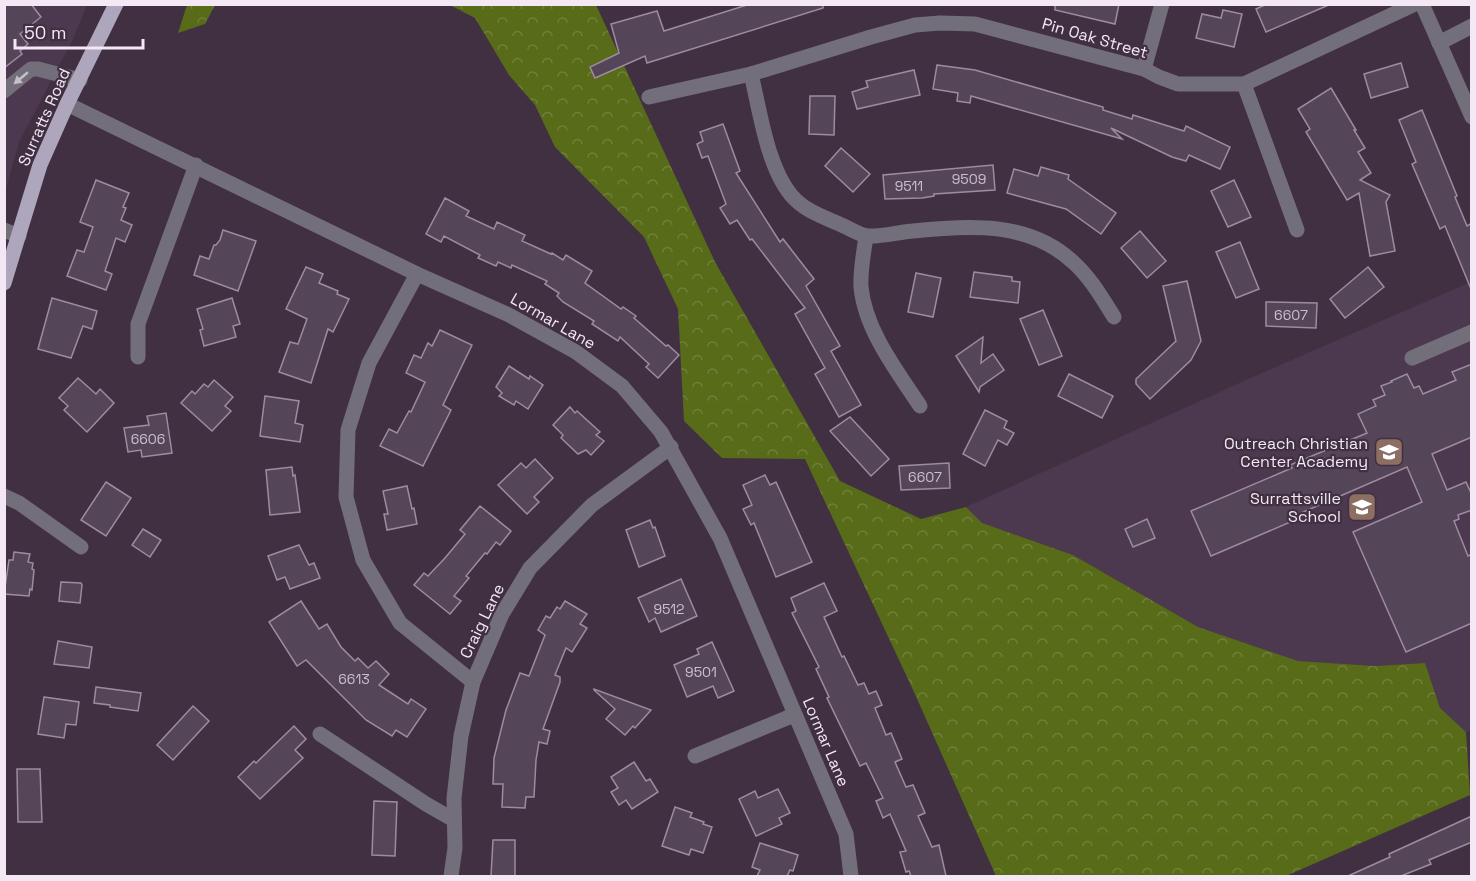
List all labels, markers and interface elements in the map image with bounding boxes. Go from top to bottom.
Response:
scale bar [15,12,142,50]
street label: Pin Oak Street [1040,13,1150,63]
text: 50 m [24,21,66,44]
street label: Surratts Road [13,65,75,169]
one-way arrow [13,71,29,84]
house number: 9509 [952,170,986,188]
house number: 9511 [895,177,923,195]
street label: Lormar Lane [507,288,599,354]
house number: 6607 [1274,306,1308,324]
house number: 6606 [131,430,165,448]
place label: Outreach Christian Center Academy [1224,433,1368,472]
school or university icon: Outreach Christian Center Academy [1373,436,1405,468]
house number: 6607 [908,468,942,486]
place label: Surrattsville School [1250,488,1341,527]
school or university icon: Surrattsville School [1346,491,1378,523]
street label: Craig Lane [455,580,509,662]
house number: 9512 [653,600,685,618]
house number: 9501 [685,663,717,681]
house number: 6613 [338,670,370,688]
street label: Lormar Lane [798,694,854,790]

